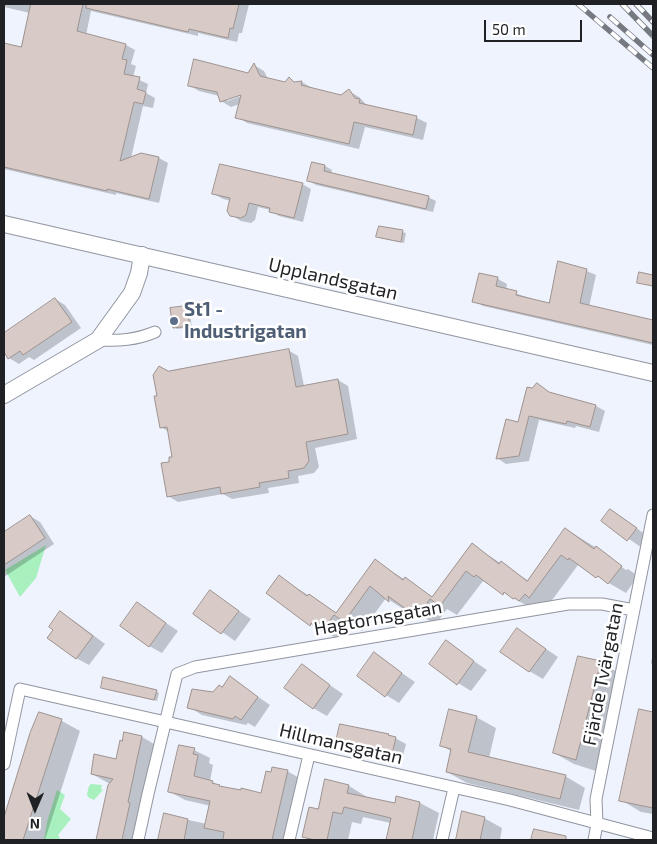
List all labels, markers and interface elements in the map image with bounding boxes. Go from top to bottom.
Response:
scale bar [487,10,584,42]
text: 50 m [492,20,526,38]
street label: Upplandsgatan [266,253,400,305]
place label: St1 - Industrigatan [184,299,307,343]
marker: St1 - Industrigatan [168,315,180,327]
street label: Hagtornsgatan [312,596,444,640]
street label: Fjärde Tvärgatan [578,600,628,748]
street label: Hillmansgatan [277,719,405,769]
north arrow [10,784,60,834]
text: N [30,816,40,833]

